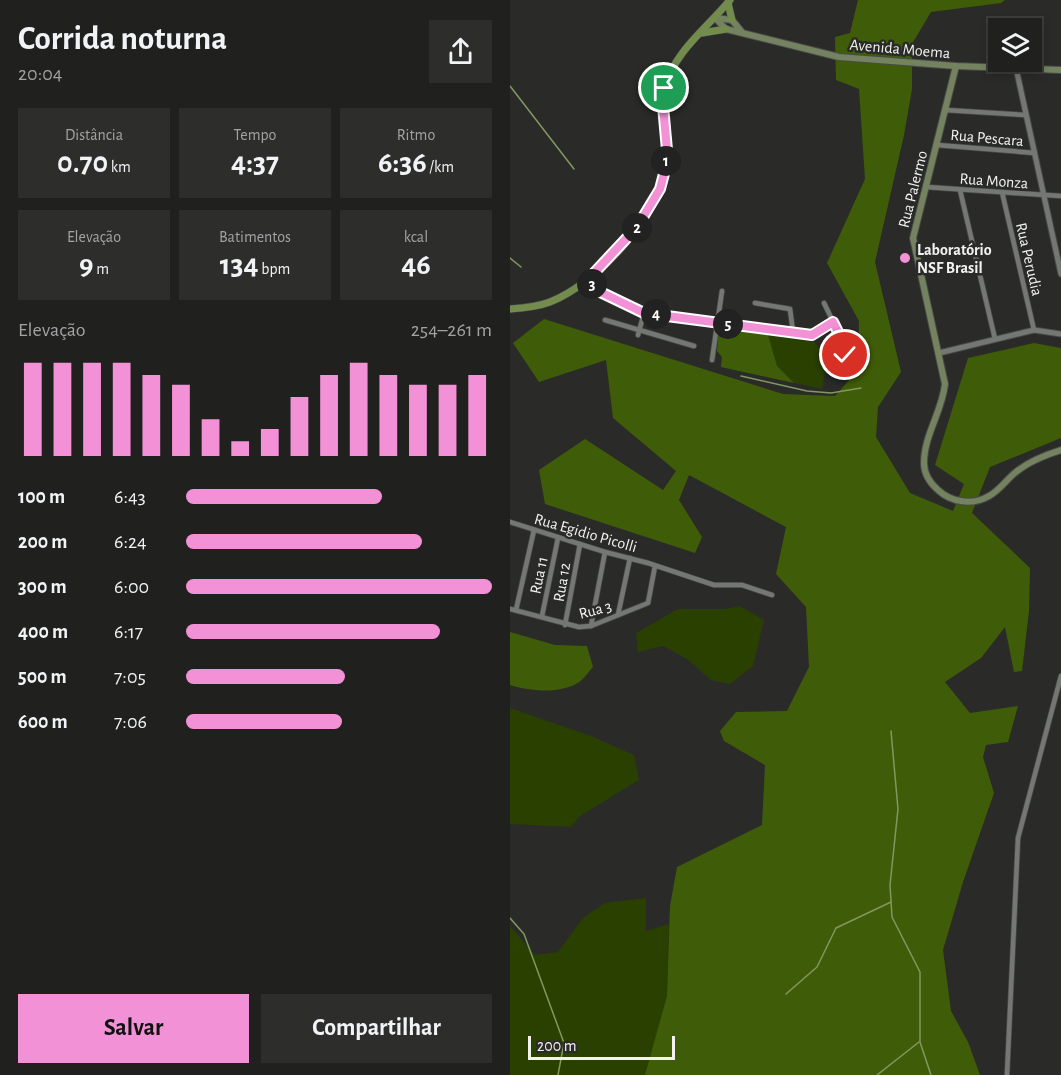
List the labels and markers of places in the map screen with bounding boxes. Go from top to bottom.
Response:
pin [638,62,689,113]
pin: 1 [651,146,681,176]
pin: 2 [622,213,652,243]
place label: Laboratório NSF Brasil [917,242,992,276]
marker: Laboratório NSF Brasil [898,251,912,265]
pin: 3 [577,269,607,299]
pin: 4 [641,299,671,329]
pin: 5 [713,309,743,339]
pin [819,329,870,380]

